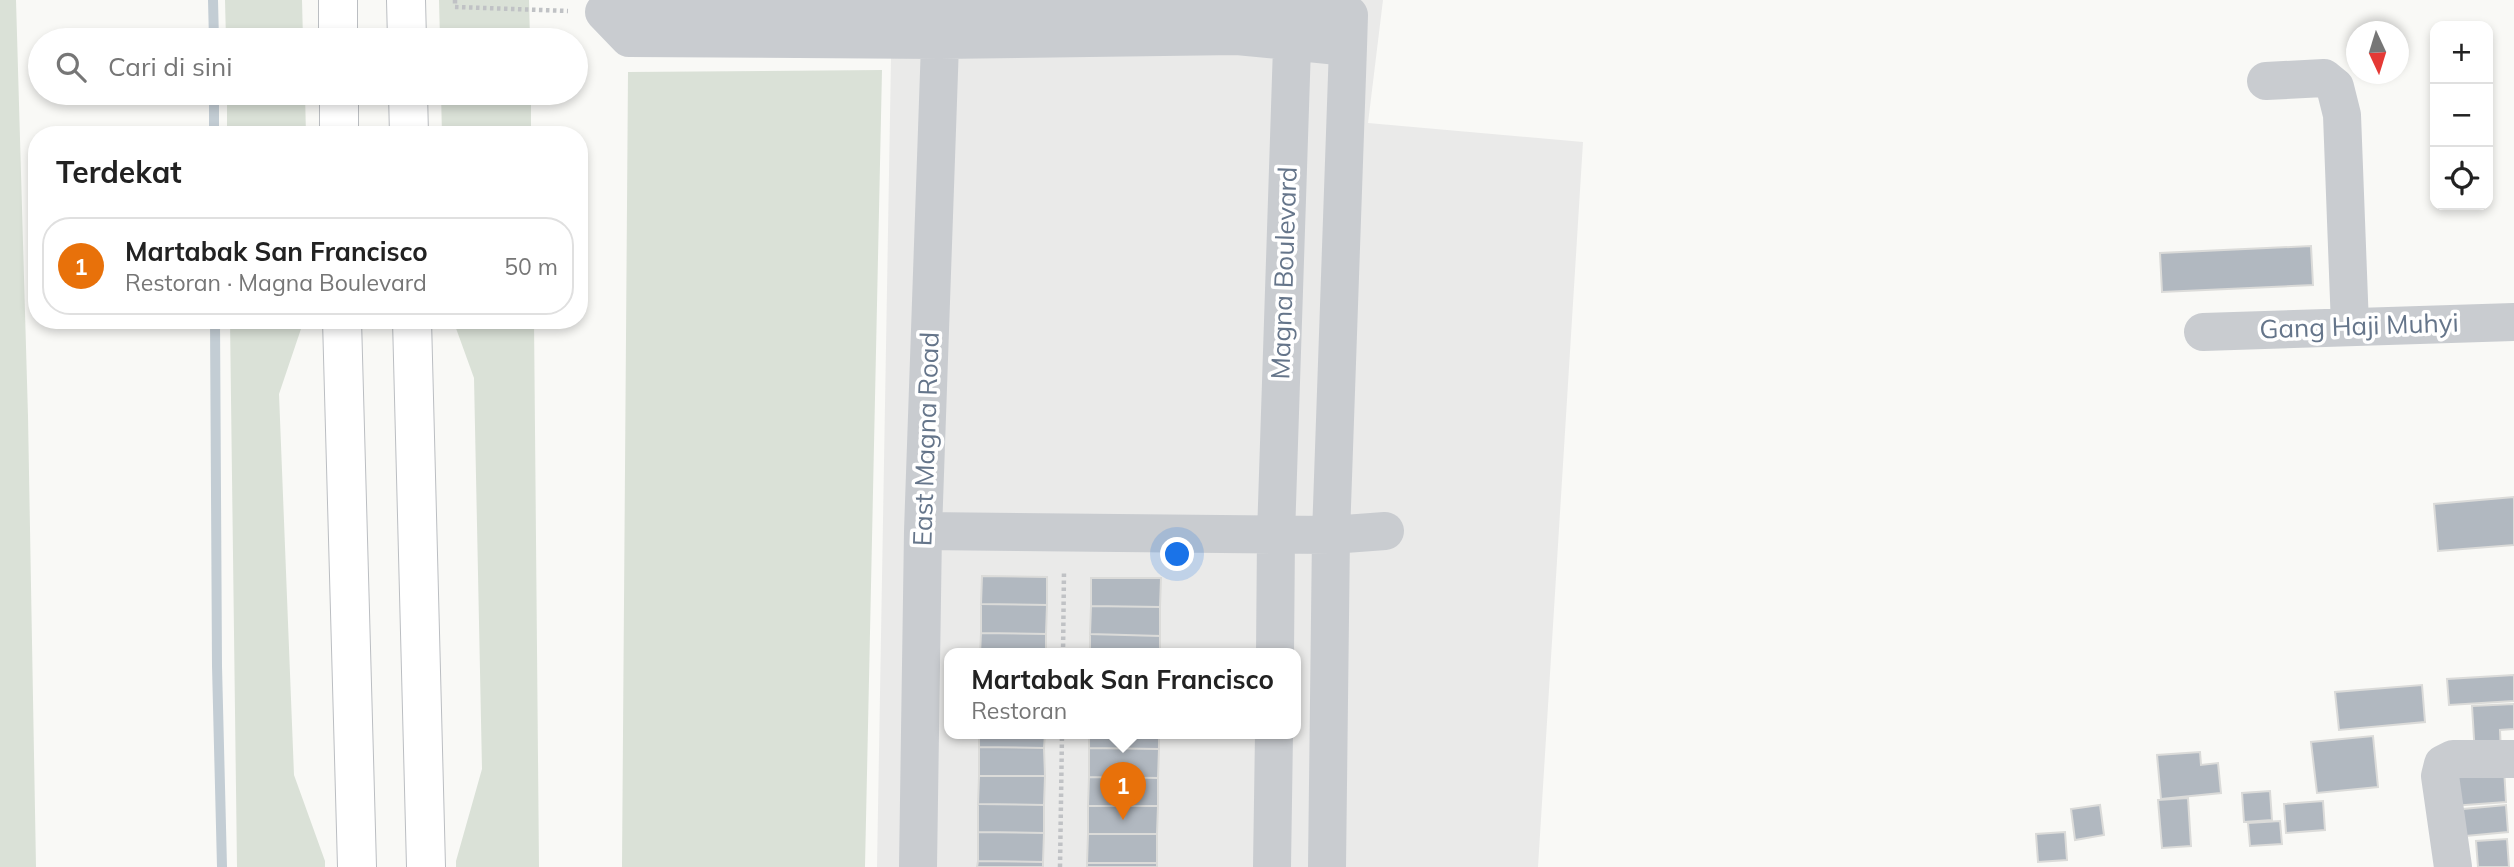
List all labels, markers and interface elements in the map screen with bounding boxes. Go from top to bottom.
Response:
north arrow [2346,21,2409,84]
map controls [2430,21,2493,210]
button: + [2430,21,2493,84]
search box [28,28,588,105]
icon: search [52,48,90,86]
text: Cari di sini [108,50,232,83]
button: − [2430,84,2493,147]
button: locate [2430,147,2493,210]
text: Terdekat [56,153,182,191]
street label: Magna Boulevard [1263,166,1304,380]
text: Martabak San Francisco [125,235,428,268]
text: 1 [74,252,88,281]
text: 50 m [504,252,558,281]
text: Restoran · Magna Boulevard [125,268,427,297]
street label: Gang Haji Muhyi [2259,306,2459,345]
street label: East Magna Road [905,331,946,547]
your location [1160,537,1194,571]
popup [944,648,1301,739]
text: Martabak San Francisco [971,663,1274,696]
text: Restoran [971,696,1067,725]
pin: 1 [1100,762,1146,820]

